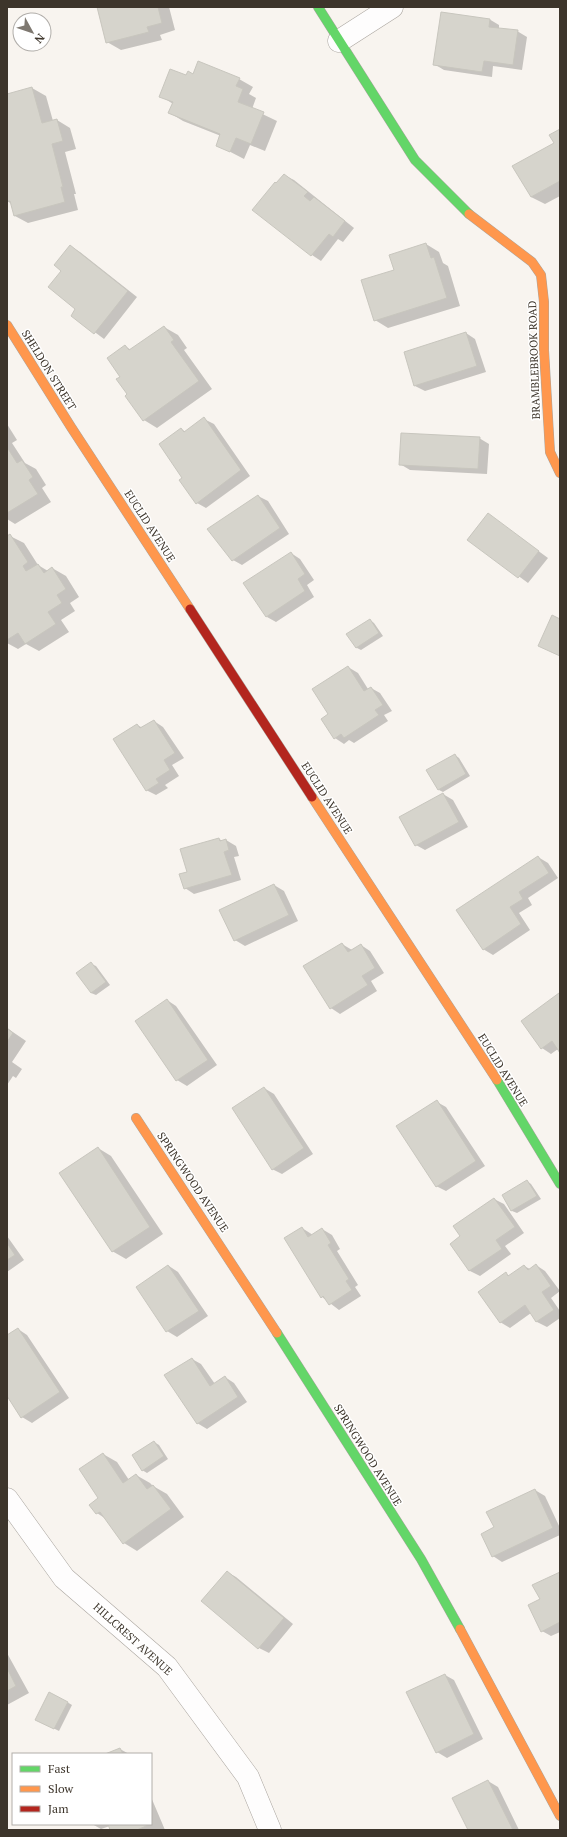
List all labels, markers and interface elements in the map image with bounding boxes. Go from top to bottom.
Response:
north arrow [12,12,52,52]
text: N [31,31,48,47]
street label: BRAMBLEBROOK ROAD [525,300,543,420]
street label: SHELDON STREET [19,327,79,413]
street label: EUCLID AVENUE [121,487,179,565]
street label: EUCLID AVENUE [298,759,356,837]
street label: EUCLID AVENUE [475,1031,531,1109]
street label: SPRINGWOOD AVENUE [154,1129,232,1235]
street label: SPRINGWOOD AVENUE [331,1401,405,1509]
street label: HILLCREST AVENUE [91,1600,175,1678]
legend [12,1753,152,1825]
text: Fast [48,1761,71,1776]
text: Slow [48,1781,74,1796]
text: Jam [48,1801,69,1816]

